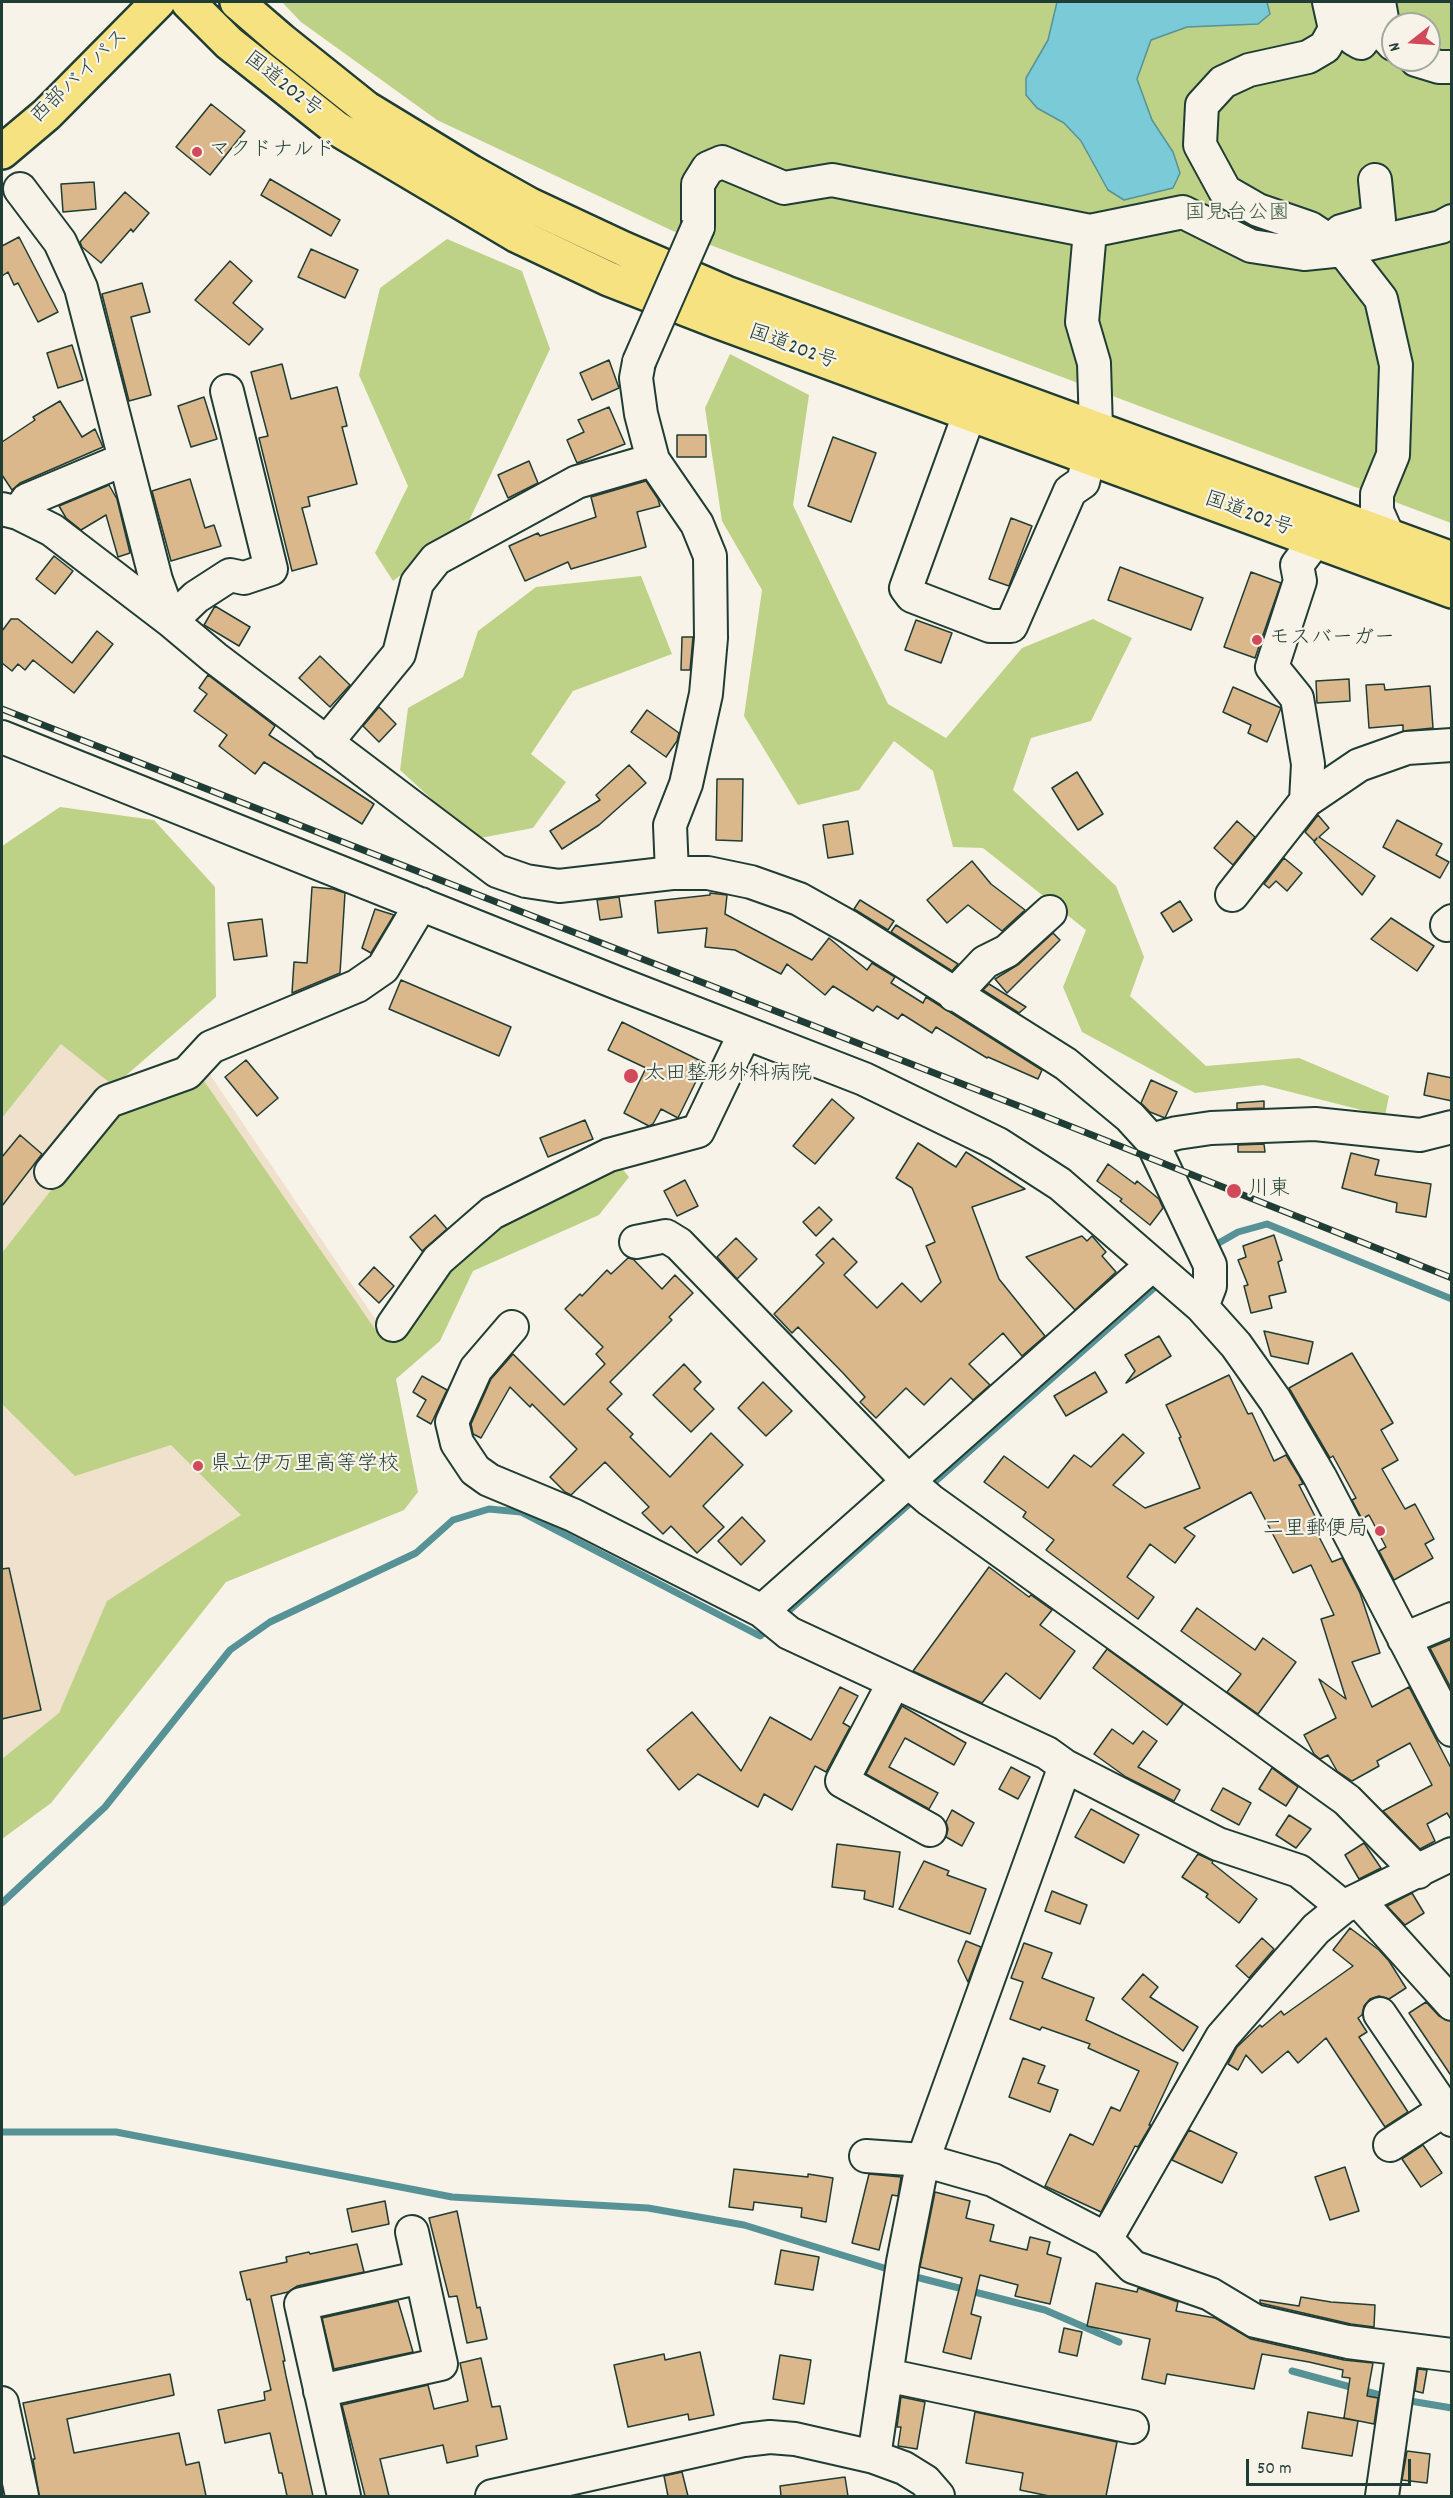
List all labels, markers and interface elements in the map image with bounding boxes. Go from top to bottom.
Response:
north arrow [1381,12,1441,72]
street label: 西部バイパス [27,25,135,131]
text: N [1383,40,1407,54]
street label: 国道202号 [238,48,326,124]
place label: マクドナルド [209,139,335,165]
marker: マクドナルド [190,145,204,159]
park label: 国見台公園 [1185,202,1289,228]
street label: 国道202号 [744,321,840,377]
street label: 国道202号 [1200,488,1296,544]
place label: モスバーガー [1269,627,1395,653]
marker: モスバーガー [1250,633,1264,647]
place label: 太田整形外科病院 [644,1063,812,1089]
marker: 太田整形外科病院 [622,1067,640,1085]
place label: 川東 [1248,1178,1290,1204]
marker: 川東 [1225,1182,1243,1200]
place label: 県立伊万里高等学校 [210,1453,399,1479]
marker: 県立伊万里高等学校 [191,1459,205,1473]
place label: 二里郵便局 [1263,1518,1368,1544]
marker: 二里郵便局 [1373,1524,1387,1538]
scale bar [1249,2447,1414,2485]
text: 50 m [1257,2457,1292,2482]

